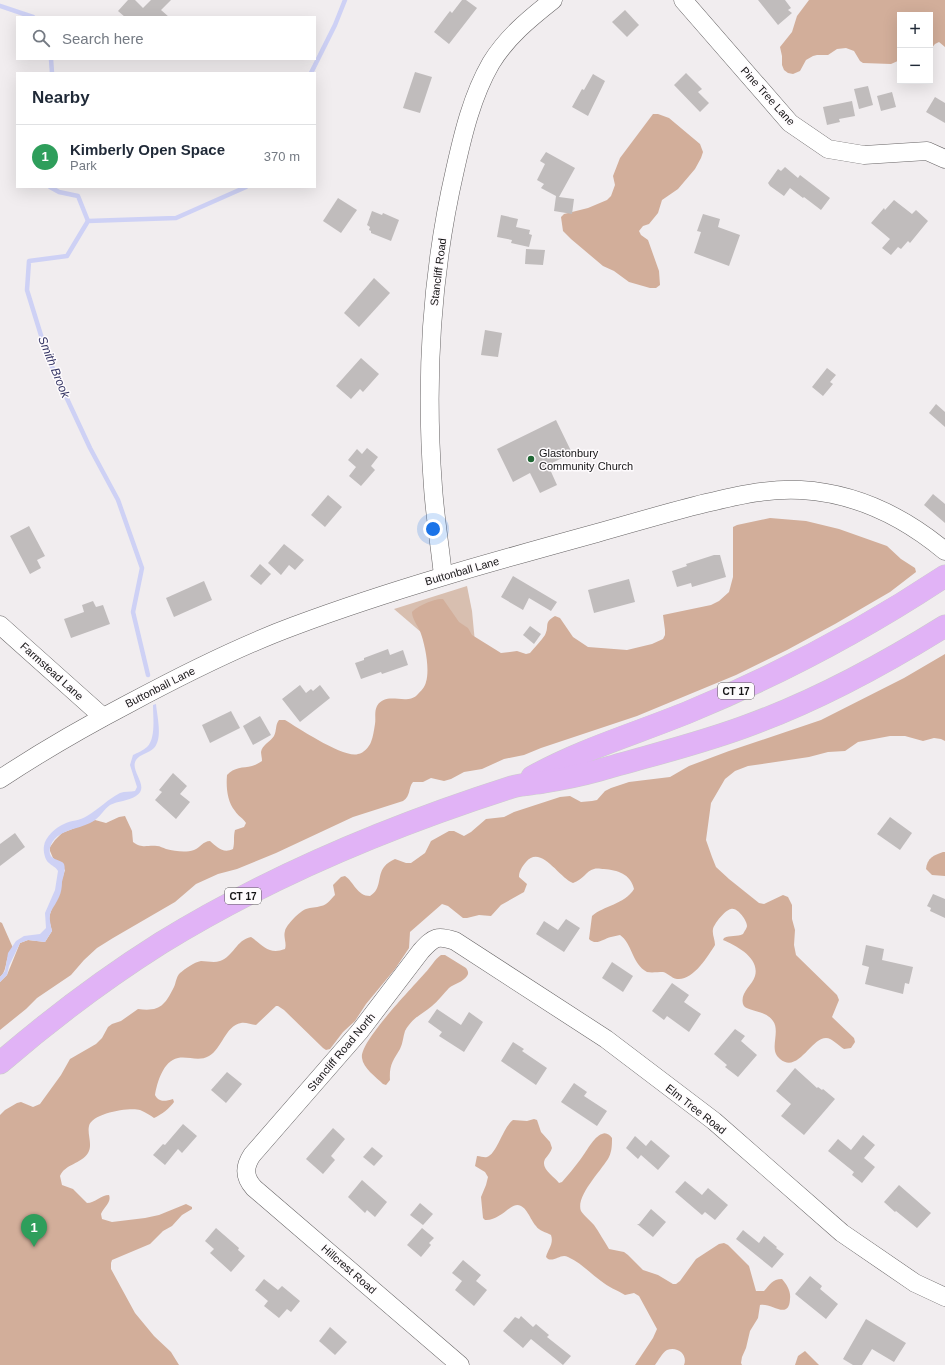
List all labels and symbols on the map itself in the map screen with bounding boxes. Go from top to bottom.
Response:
street label: Pine Tree Lane [739,64,797,128]
street label: Stancliff Road [428,237,448,307]
water label: Smith Brook [35,334,73,401]
place label: Glastonbury Community Church [539,447,633,472]
marker: Glastonbury Community Church [526,454,536,464]
your location [423,519,443,539]
street label: Buttonball Lane [424,555,500,587]
street label: Farmstead Lane [18,640,86,702]
street label: Buttonball Lane [123,664,197,710]
road number: CT 17 [718,683,754,699]
road number: CT 17 [225,888,261,904]
street label: Stancliff Road North [305,1011,377,1093]
street label: Elm Tree Road [663,1082,729,1136]
pin: 1 [21,1214,47,1247]
street label: Hillcrest Road [319,1242,379,1296]

